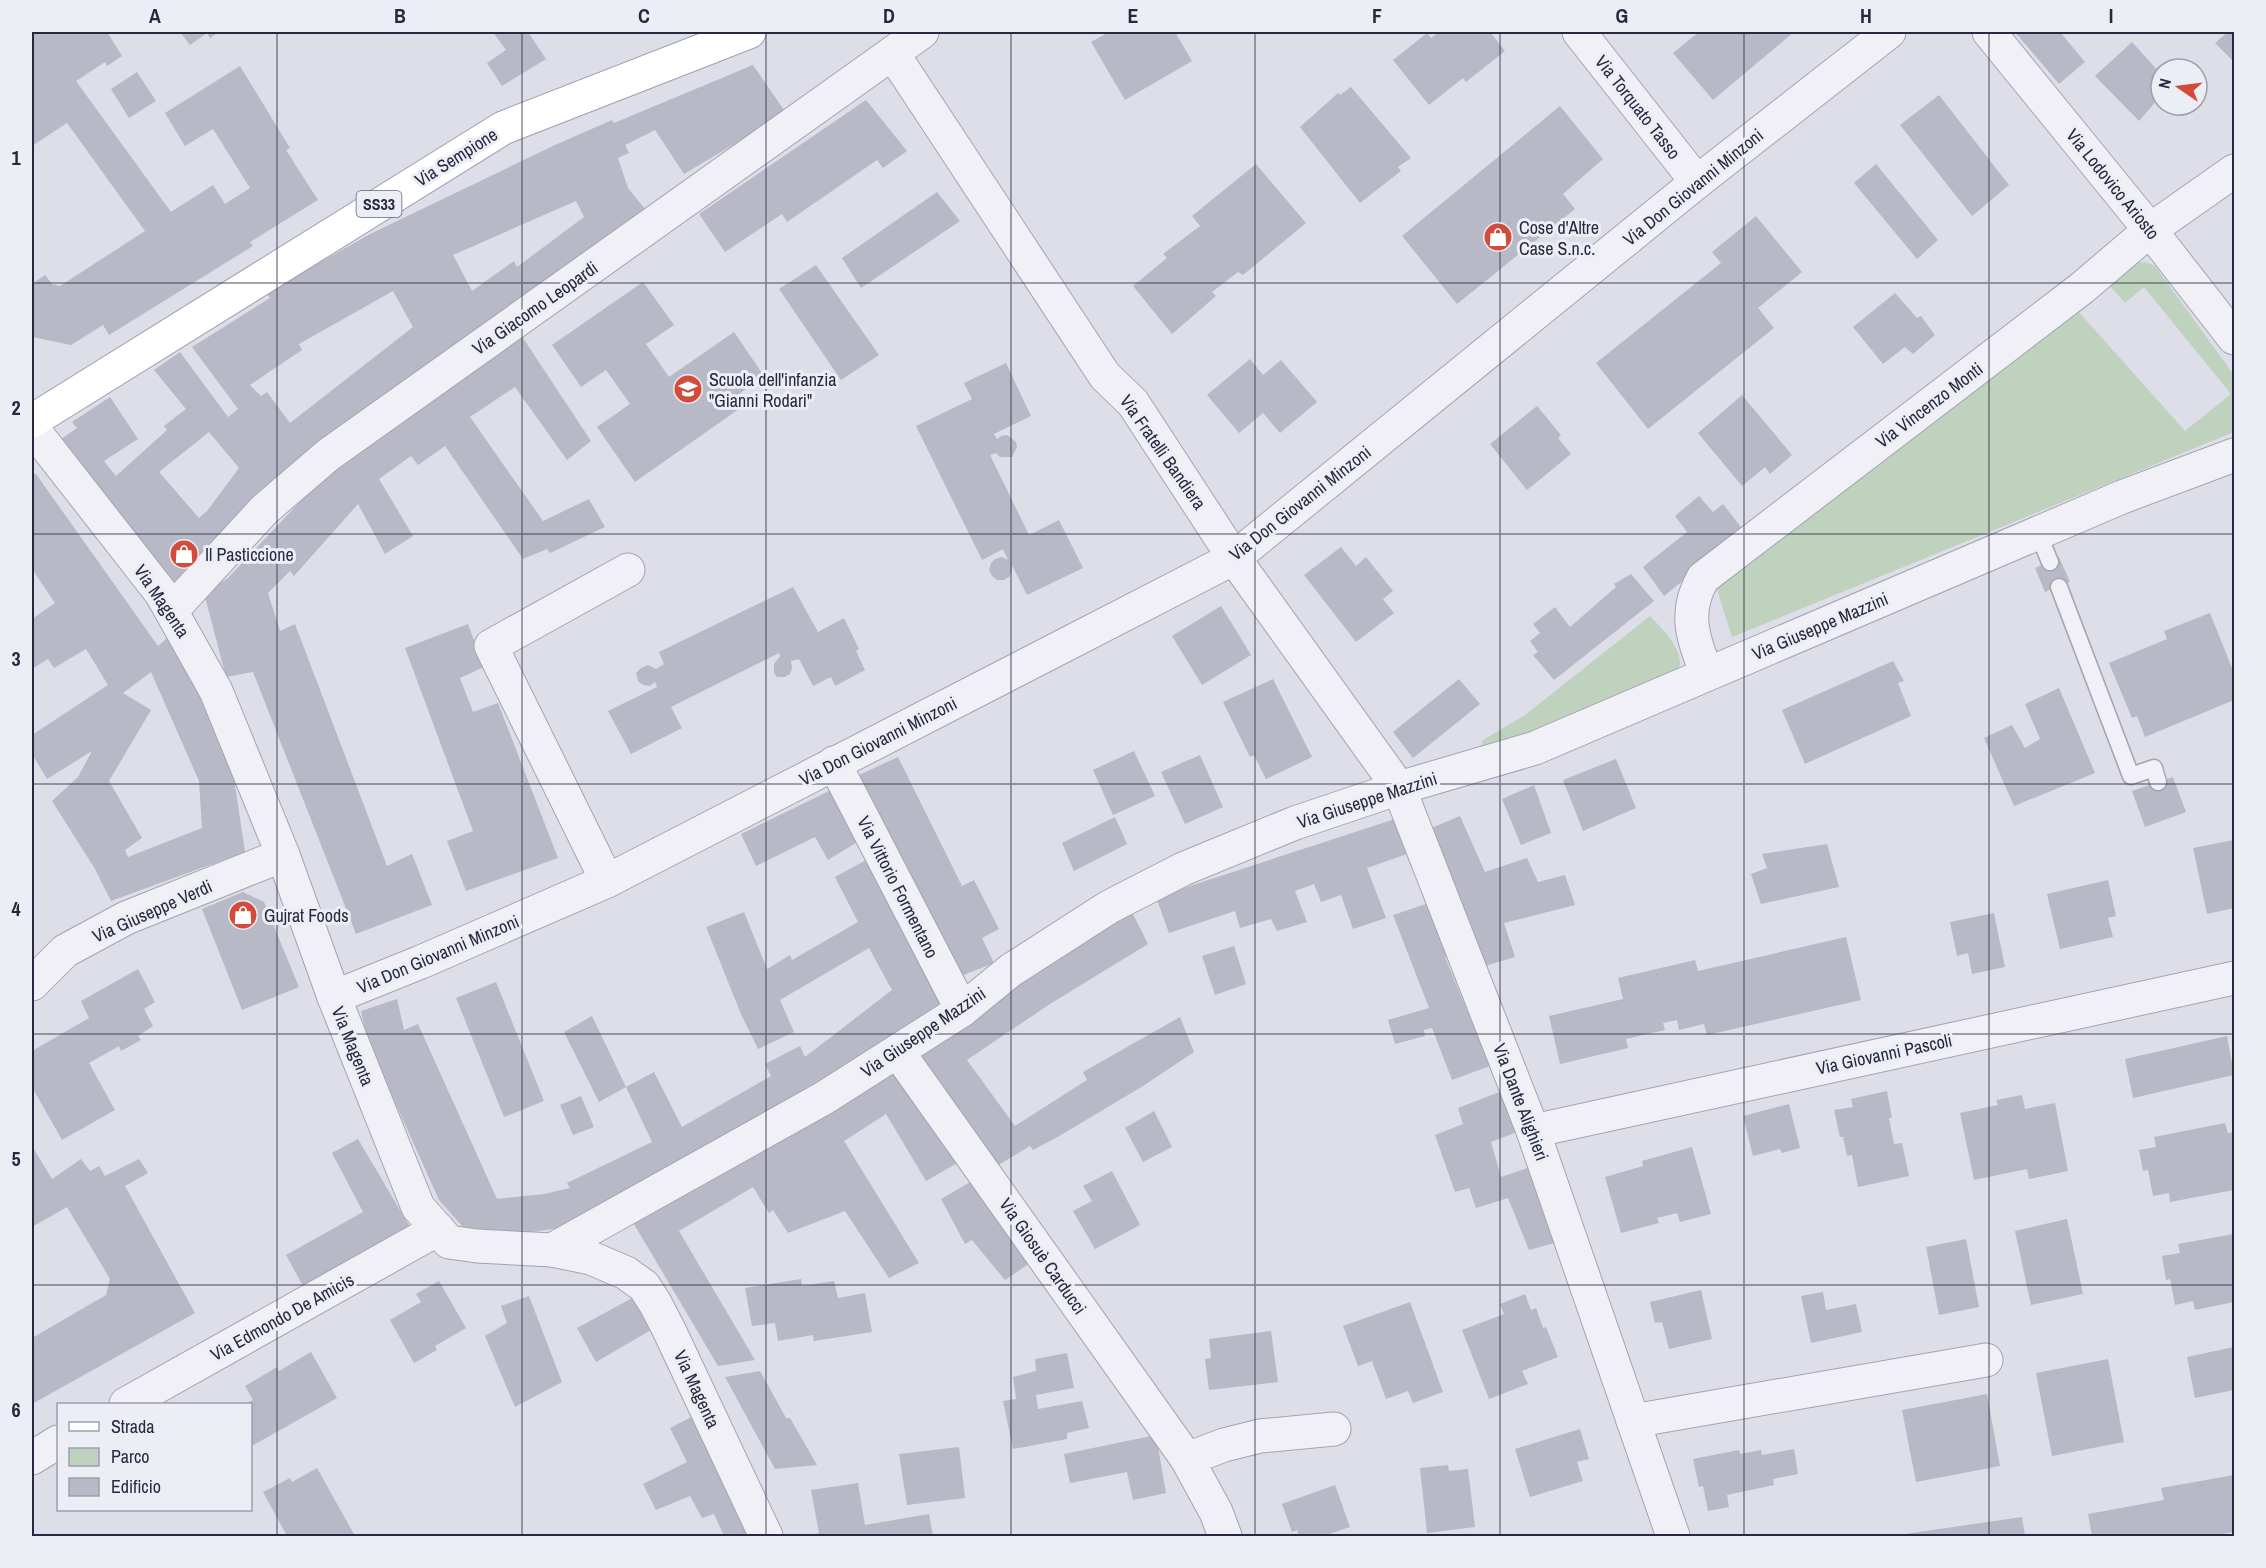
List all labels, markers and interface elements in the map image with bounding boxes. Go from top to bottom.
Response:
text: A [149,2,161,29]
text: B [394,2,406,29]
text: C [638,2,650,29]
text: D [883,2,895,29]
text: E [1128,2,1139,29]
text: F [1372,2,1382,29]
text: G [1616,2,1628,29]
text: H [1860,2,1872,29]
text: I [2109,2,2113,29]
street label: Via Torquato Tasso [1589,50,1687,164]
north arrow [2149,57,2209,117]
text: N [2153,76,2176,91]
street label: Via Sempione [410,122,502,192]
street label: Via Don Giovanni Minzoni [1618,123,1768,251]
street label: Via Lodovico Ariosto [2060,123,2166,245]
text: 1 [11,144,21,171]
road number: SS33 [356,191,401,217]
place label: Cose d'Altre Case S.n.c. [1519,215,1599,261]
shop icon: Cose d'Altre Case S.n.c. [1482,221,1514,253]
street label: Via Giacomo Leopardi [467,255,603,361]
street label: Via Vincenzo Monti [1870,356,1988,454]
place label: Scuola dell'infanzia "Gianni Rodari" [709,367,837,413]
school or university icon: Scuola dell'infanzia "Gianni Rodari" [672,373,704,405]
street label: Via Fratelli Bandiera [1114,389,1212,515]
text: 2 [11,394,21,421]
street label: Via Don Giovanni Minzoni [1224,440,1376,566]
shop icon: Il Pasticcione [168,538,200,570]
place label: Il Pasticcione [205,542,294,567]
street label: Via Magenta [128,559,196,643]
street label: Via Giuseppe Mazzini [1748,586,1892,666]
text: 3 [11,645,21,672]
street label: Via Don Giovanni Minzoni [795,690,961,792]
street label: Via Giuseppe Mazzini [1294,766,1440,834]
street label: Via Vittorio Formentano [851,812,945,962]
street label: Via Giuseppe Verdi [88,873,216,949]
text: 4 [11,895,21,922]
shop icon: Gujrat Foods [227,899,259,931]
place label: Gujrat Foods [264,903,349,928]
street label: Via Don Giovanni Minzoni [353,909,523,999]
street label: Via Giuseppe Mazzini [856,981,990,1083]
street label: Via Magenta [326,1003,380,1089]
street label: Via Giovanni Pascoli [1814,1027,1954,1081]
street label: Via Dante Alighieri [1487,1040,1555,1164]
text: 5 [11,1145,21,1172]
street label: Via Giosuè Carducci [994,1193,1092,1319]
street label: Via Edmondo De Amicis [206,1267,358,1367]
street label: Via Magenta [668,1346,726,1432]
text: 6 [11,1396,21,1423]
legend [57,1403,252,1511]
text: Strada [111,1414,155,1439]
text: Parco [111,1444,150,1469]
text: Edificio [111,1474,161,1499]

